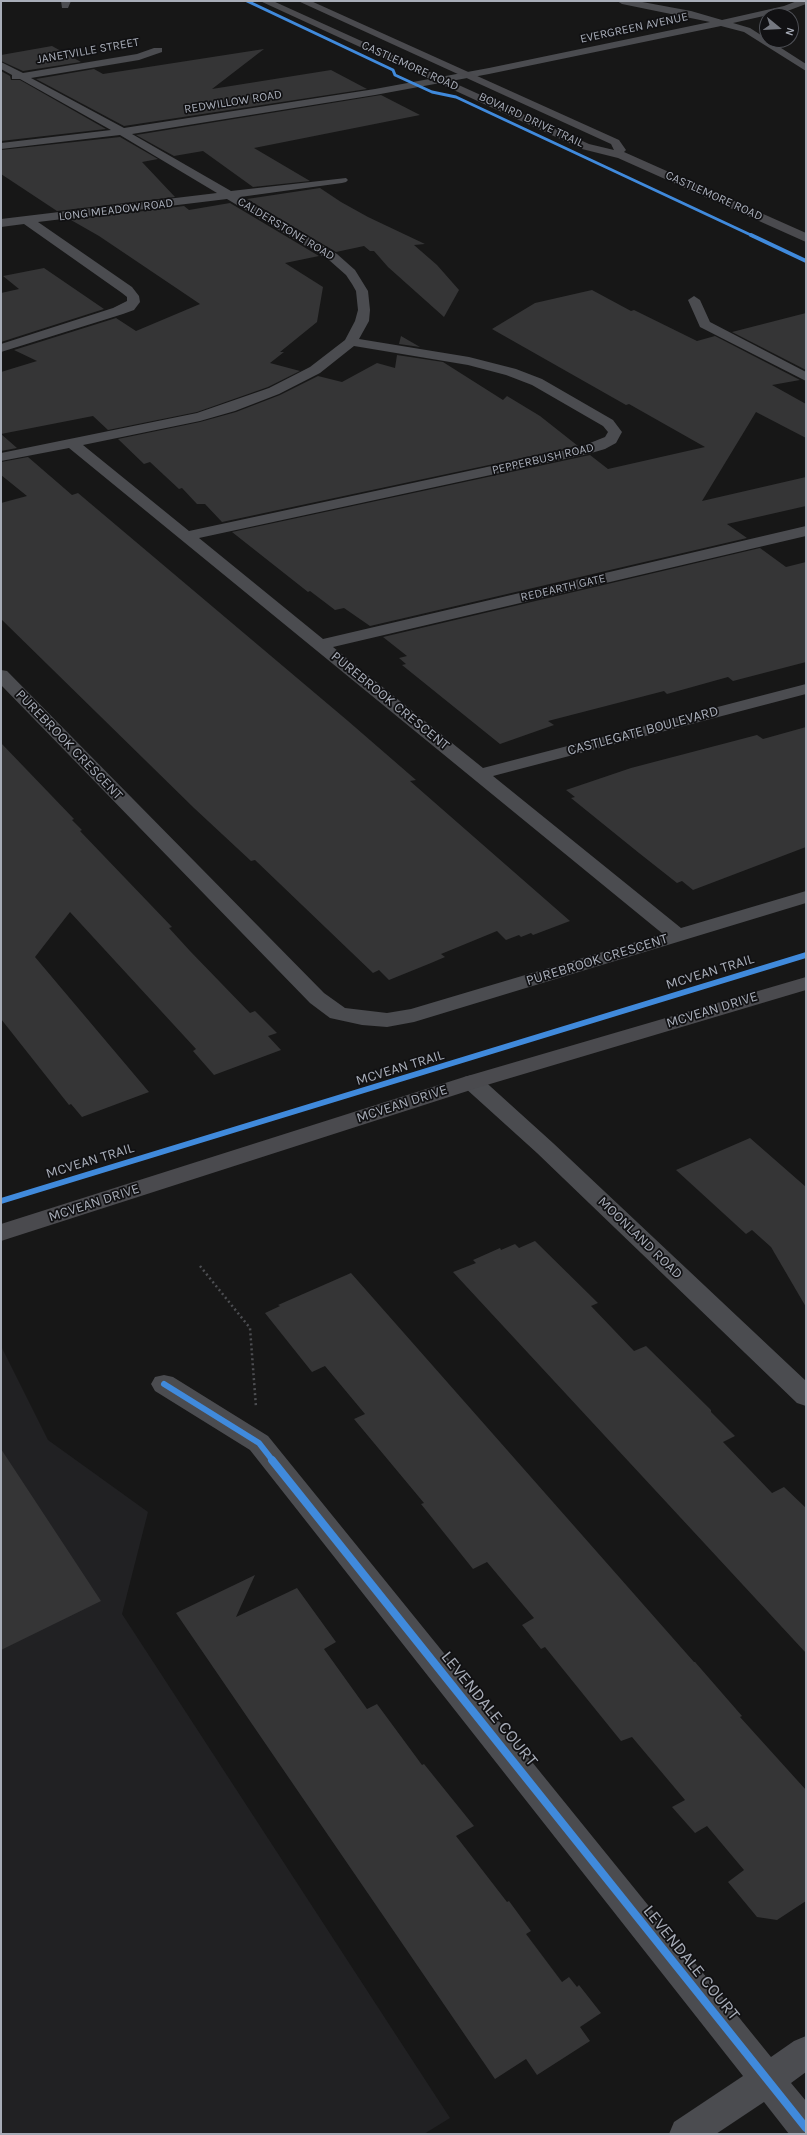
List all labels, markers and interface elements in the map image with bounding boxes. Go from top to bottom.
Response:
north arrow [759,8,799,48]
street label: EVERGREEN AVENUE [579,10,689,46]
text: N [783,26,797,37]
street label: JANETVILLE STREET [36,35,140,67]
street label: CASTLEMORE ROAD [359,38,461,94]
street label: REDWILLOW ROAD [183,87,283,117]
street label: BOVAIRD DRIVE TRAIL [476,89,586,151]
street label: CASTLEMORE ROAD [663,168,765,224]
street label: CALDERSTONE ROAD [235,194,337,264]
street label: LONG MEADOW ROAD [58,196,174,224]
street label: PEPPERBUSH ROAD [491,440,595,478]
street label: REDEARTH GATE [519,571,607,605]
street label: PUREBROOK CRESCENT [328,648,452,754]
street label: PUREBROOK CRESCENT [12,686,126,804]
street label: CASTLEGATE BOULEVARD [566,703,720,759]
street label: PUREBROOK CRESCENT [524,930,670,990]
street label: MCVEAN TRAIL [664,951,756,993]
street label: MCVEAN DRIVE [664,988,760,1032]
street label: MCVEAN TRAIL [354,1047,446,1089]
street label: MCVEAN DRIVE [354,1081,450,1127]
street label: MCVEAN TRAIL [44,1140,136,1182]
street label: MCVEAN DRIVE [46,1180,142,1226]
street label: MOONLAND ROAD [594,1193,686,1283]
street label: LEVENDALE COURT [436,1647,542,1771]
street label: LEVENDALE COURT [638,1901,744,2025]

